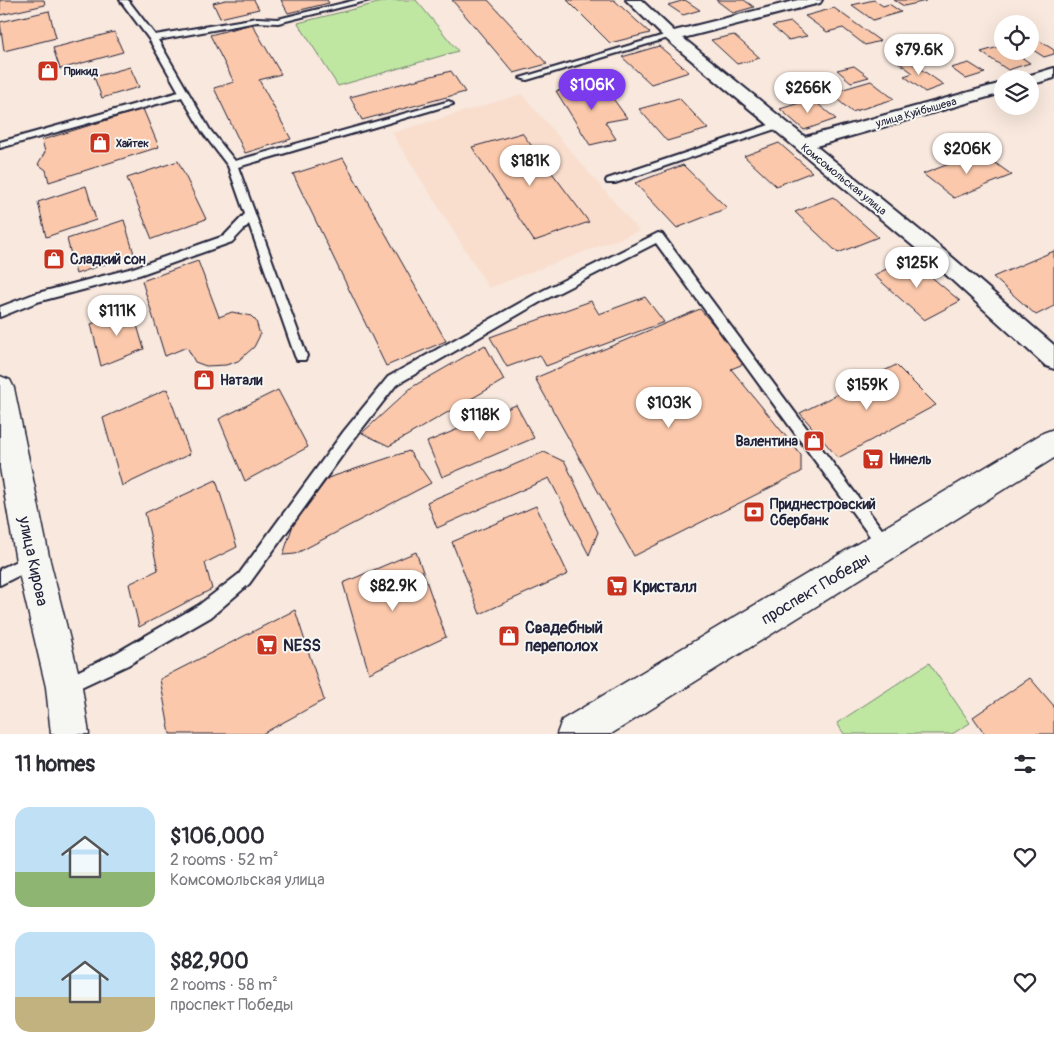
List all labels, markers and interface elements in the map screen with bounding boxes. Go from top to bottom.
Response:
map controls [994,15,1039,115]
button: locate [994,15,1039,60]
pin: $79.6K [878,34,960,76]
text: $79.6K [895,40,943,60]
shop icon: Прикид [36,59,60,83]
place label: Прикид [64,65,98,78]
pin: $106K [557,68,627,111]
button: layers [994,70,1039,115]
pin: $266K [773,72,843,114]
text: $106K [570,75,614,95]
text: $266K [785,78,831,98]
street label: улица Куйбышева [873,95,958,130]
shop icon: Хайтек [88,131,112,155]
pin: $206K [932,132,1002,175]
place label: Хайтек [116,137,149,150]
text: $206K [943,139,991,159]
street label: Комсомольская улица [798,141,889,218]
pin: $181K [495,144,565,187]
text: $181K [511,151,549,171]
pin: $125K [882,246,952,289]
shop icon: Сладкий сон [42,247,66,271]
place label: Сладкий сон [70,251,146,268]
text: $125K [896,253,938,273]
pin: $111K [82,294,152,337]
text: $111K [98,301,136,321]
shop icon: Натали [192,368,216,392]
pin: $159K [832,368,902,411]
place label: Натали [220,372,263,389]
text: $159K [846,375,888,395]
pin: $103K [634,386,704,429]
text: $103K [647,393,691,413]
pin: $118K [445,398,515,441]
text: $118K [461,405,499,425]
shop icon: Валентина [802,429,826,453]
place label: Валентина [736,433,798,450]
supermarket icon: Нинель [861,447,885,471]
place label: Нинель [889,451,932,468]
place label: Приднестровский Сбербанк [770,496,876,529]
bank icon: Приднестровский Сбербанк [742,500,766,524]
street label: улица Кирова [14,514,52,608]
street label: проспект Победы [757,549,874,629]
pin: $82.9K [352,570,434,612]
supermarket icon: Кристалл [605,574,629,598]
text: $82.9K [369,576,417,596]
place label: Кристалл [633,577,697,597]
place label: Свадебный переполох [525,618,603,656]
shop icon: Свадебный переполох [497,624,521,648]
supermarket icon: NESS [255,633,279,657]
place label: NESS [283,636,321,656]
icon: filters [1011,750,1039,778]
text: 11 homes [15,751,95,778]
text: $106,000 [170,823,265,850]
icon: home [55,827,115,887]
icon: heart [1011,843,1039,871]
text: 2 rooms · 52 m² [170,850,279,870]
text: Комсомольская улица [170,870,325,890]
text: $82,900 [170,948,249,975]
icon: home [55,952,115,1012]
icon: heart [1011,968,1039,996]
text: 2 rooms · 58 m² [170,975,278,995]
text: проспект Победы [170,995,293,1015]

